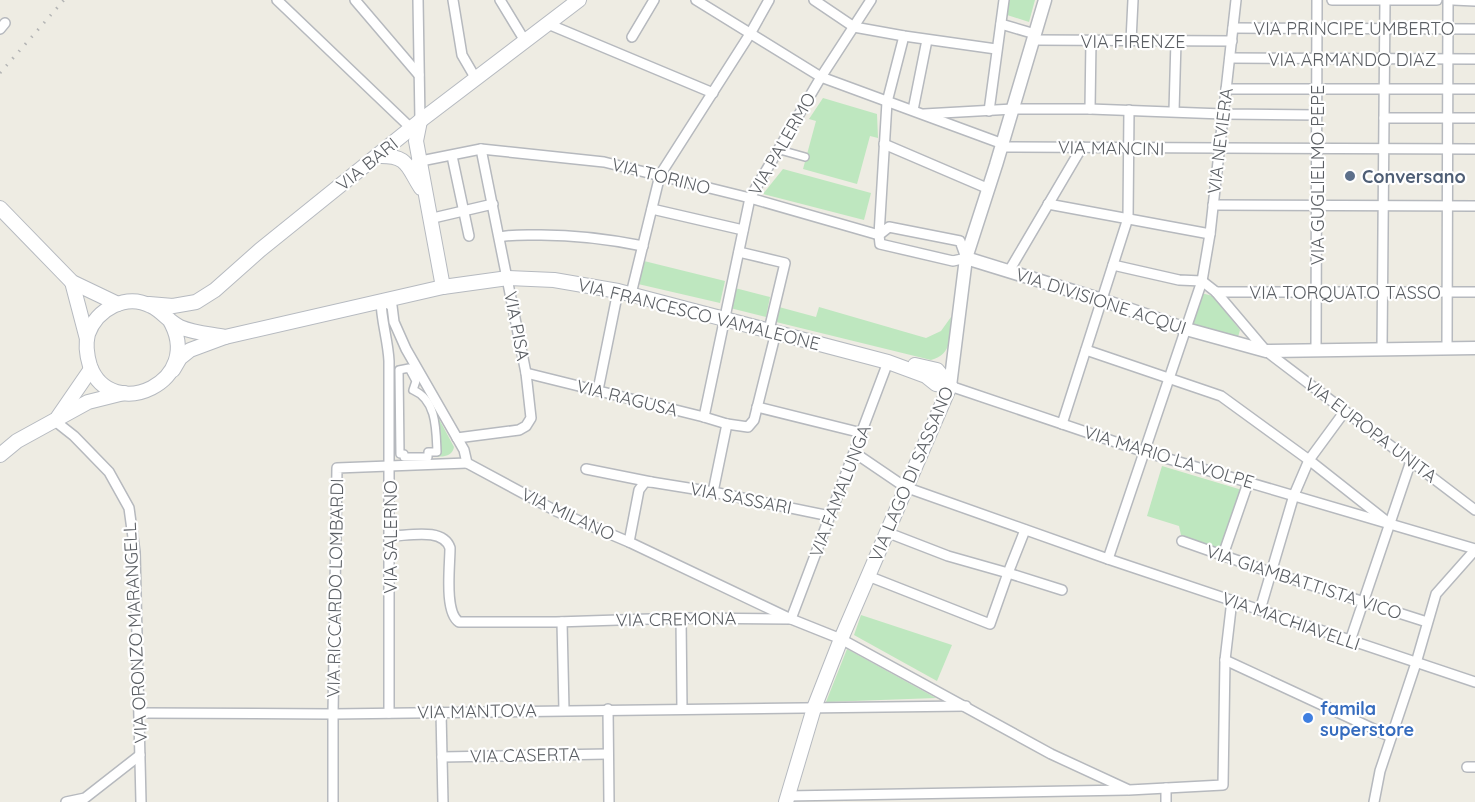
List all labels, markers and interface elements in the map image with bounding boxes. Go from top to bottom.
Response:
street label: VIA PRINCIPE UMBERTO [1253,17,1455,40]
street label: VIA FIRENZE [1081,30,1185,53]
street label: VIA ARMANDO DIAZ [1268,48,1436,71]
street label: VIA GUGLIELMO PEPE [1306,85,1329,265]
street label: VIA NEVIERA [1202,86,1238,195]
street label: VIA PALERMO [743,88,821,200]
street label: VIA BARI [331,132,403,196]
street label: VIA MANCINI [1058,136,1164,160]
street label: VIA TORINO [609,153,713,199]
place label: Conversano [1362,165,1466,188]
marker: Conversano [1343,169,1357,183]
street label: VIA DIVISIONE ACQUI [1013,263,1189,339]
street label: VIA FRANCESCO VAMALEONE [575,273,823,355]
street label: VIA TORQUATO TASSO [1249,281,1441,304]
street label: VIA PISA [499,289,535,363]
street label: VIA EUROPA UNITA [1300,373,1442,488]
street label: VIA RAGUSA [574,374,680,422]
street label: VIA LAGO DI SASSANO [864,383,958,565]
street label: VIA MARIO LA VOLPE [1081,420,1257,494]
street label: VIA FAMALUNGA [804,421,876,561]
street label: VIA SASSARI [688,477,794,519]
street label: VIA RICCARDO LOMBARDI [322,478,348,698]
street label: VIA SALERNO [379,480,402,594]
street label: VIA MILANO [518,482,618,546]
street label: VIA ORONZO MARANGELL [118,522,152,744]
street label: VIA GIAMBATTISTA VICO [1203,539,1405,625]
street label: VIA MACHIAVELLI [1219,587,1363,655]
street label: VIA CREMONA [616,606,737,632]
place label: famila superstore [1320,697,1414,741]
street label: VIA MANTOVA [417,698,537,724]
marker: famila superstore [1301,711,1315,725]
street label: VIA CASERTA [470,743,581,767]

